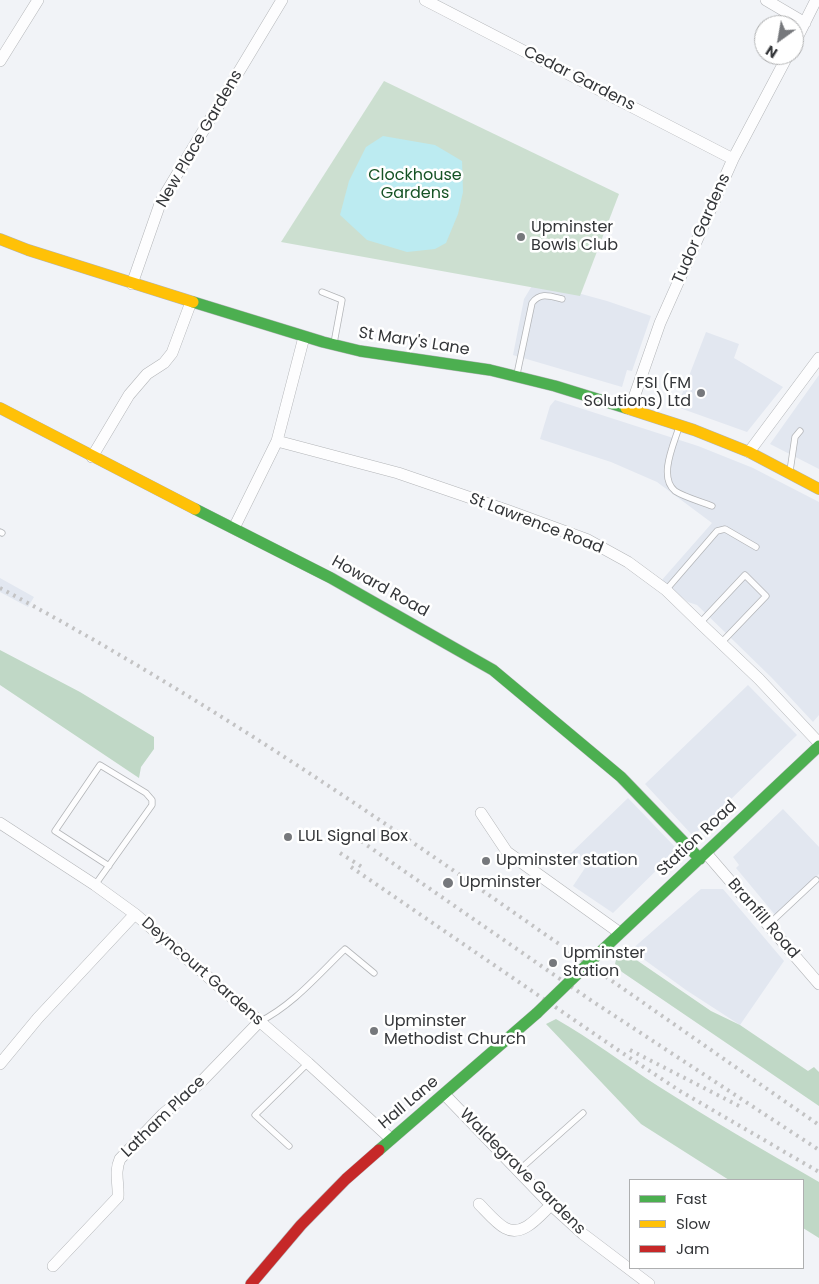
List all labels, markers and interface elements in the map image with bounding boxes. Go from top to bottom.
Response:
north arrow [754,15,804,65]
text: N [762,41,781,63]
street label: Cedar Gardens [520,43,638,115]
street label: New Place Gardens [153,67,247,211]
park label: Clockhouse Gardens [368,166,462,204]
street label: Tudor Gardens [669,171,735,287]
place label: Upminster Bowls Club [531,218,618,256]
marker: Upminster Bowls Club [515,231,527,243]
street label: St Mary's Lane [357,324,471,360]
place label: FSI (FM Solutions) Ltd [584,374,691,412]
marker: FSI (FM Solutions) Ltd [695,387,707,399]
street label: St Lawrence Road [466,490,606,558]
street label: Howard Road [328,552,432,622]
street label: Station Road [653,797,741,881]
place label: LUL Signal Box [298,827,408,847]
marker: LUL Signal Box [282,831,294,843]
place label: Upminster station [496,851,638,871]
marker: Upminster station [480,855,492,867]
place label: Upminster [459,873,541,893]
street label: Branfill Road [723,875,803,963]
marker: Upminster [441,876,455,890]
street label: Deyncourt Gardens [137,914,267,1030]
place label: Upminster Station [563,944,645,982]
marker: Upminster Station [547,957,559,969]
place label: Upminster Methodist Church [384,1012,526,1050]
marker: Upminster Methodist Church [368,1025,380,1037]
street label: Latham Place [118,1072,210,1162]
street label: Hall Lane [375,1073,443,1133]
street label: Waldegrave Gardens [455,1105,589,1239]
legend [629,1179,804,1269]
text: Fast [676,1188,707,1209]
text: Slow [676,1213,710,1234]
text: Jam [676,1238,710,1259]

